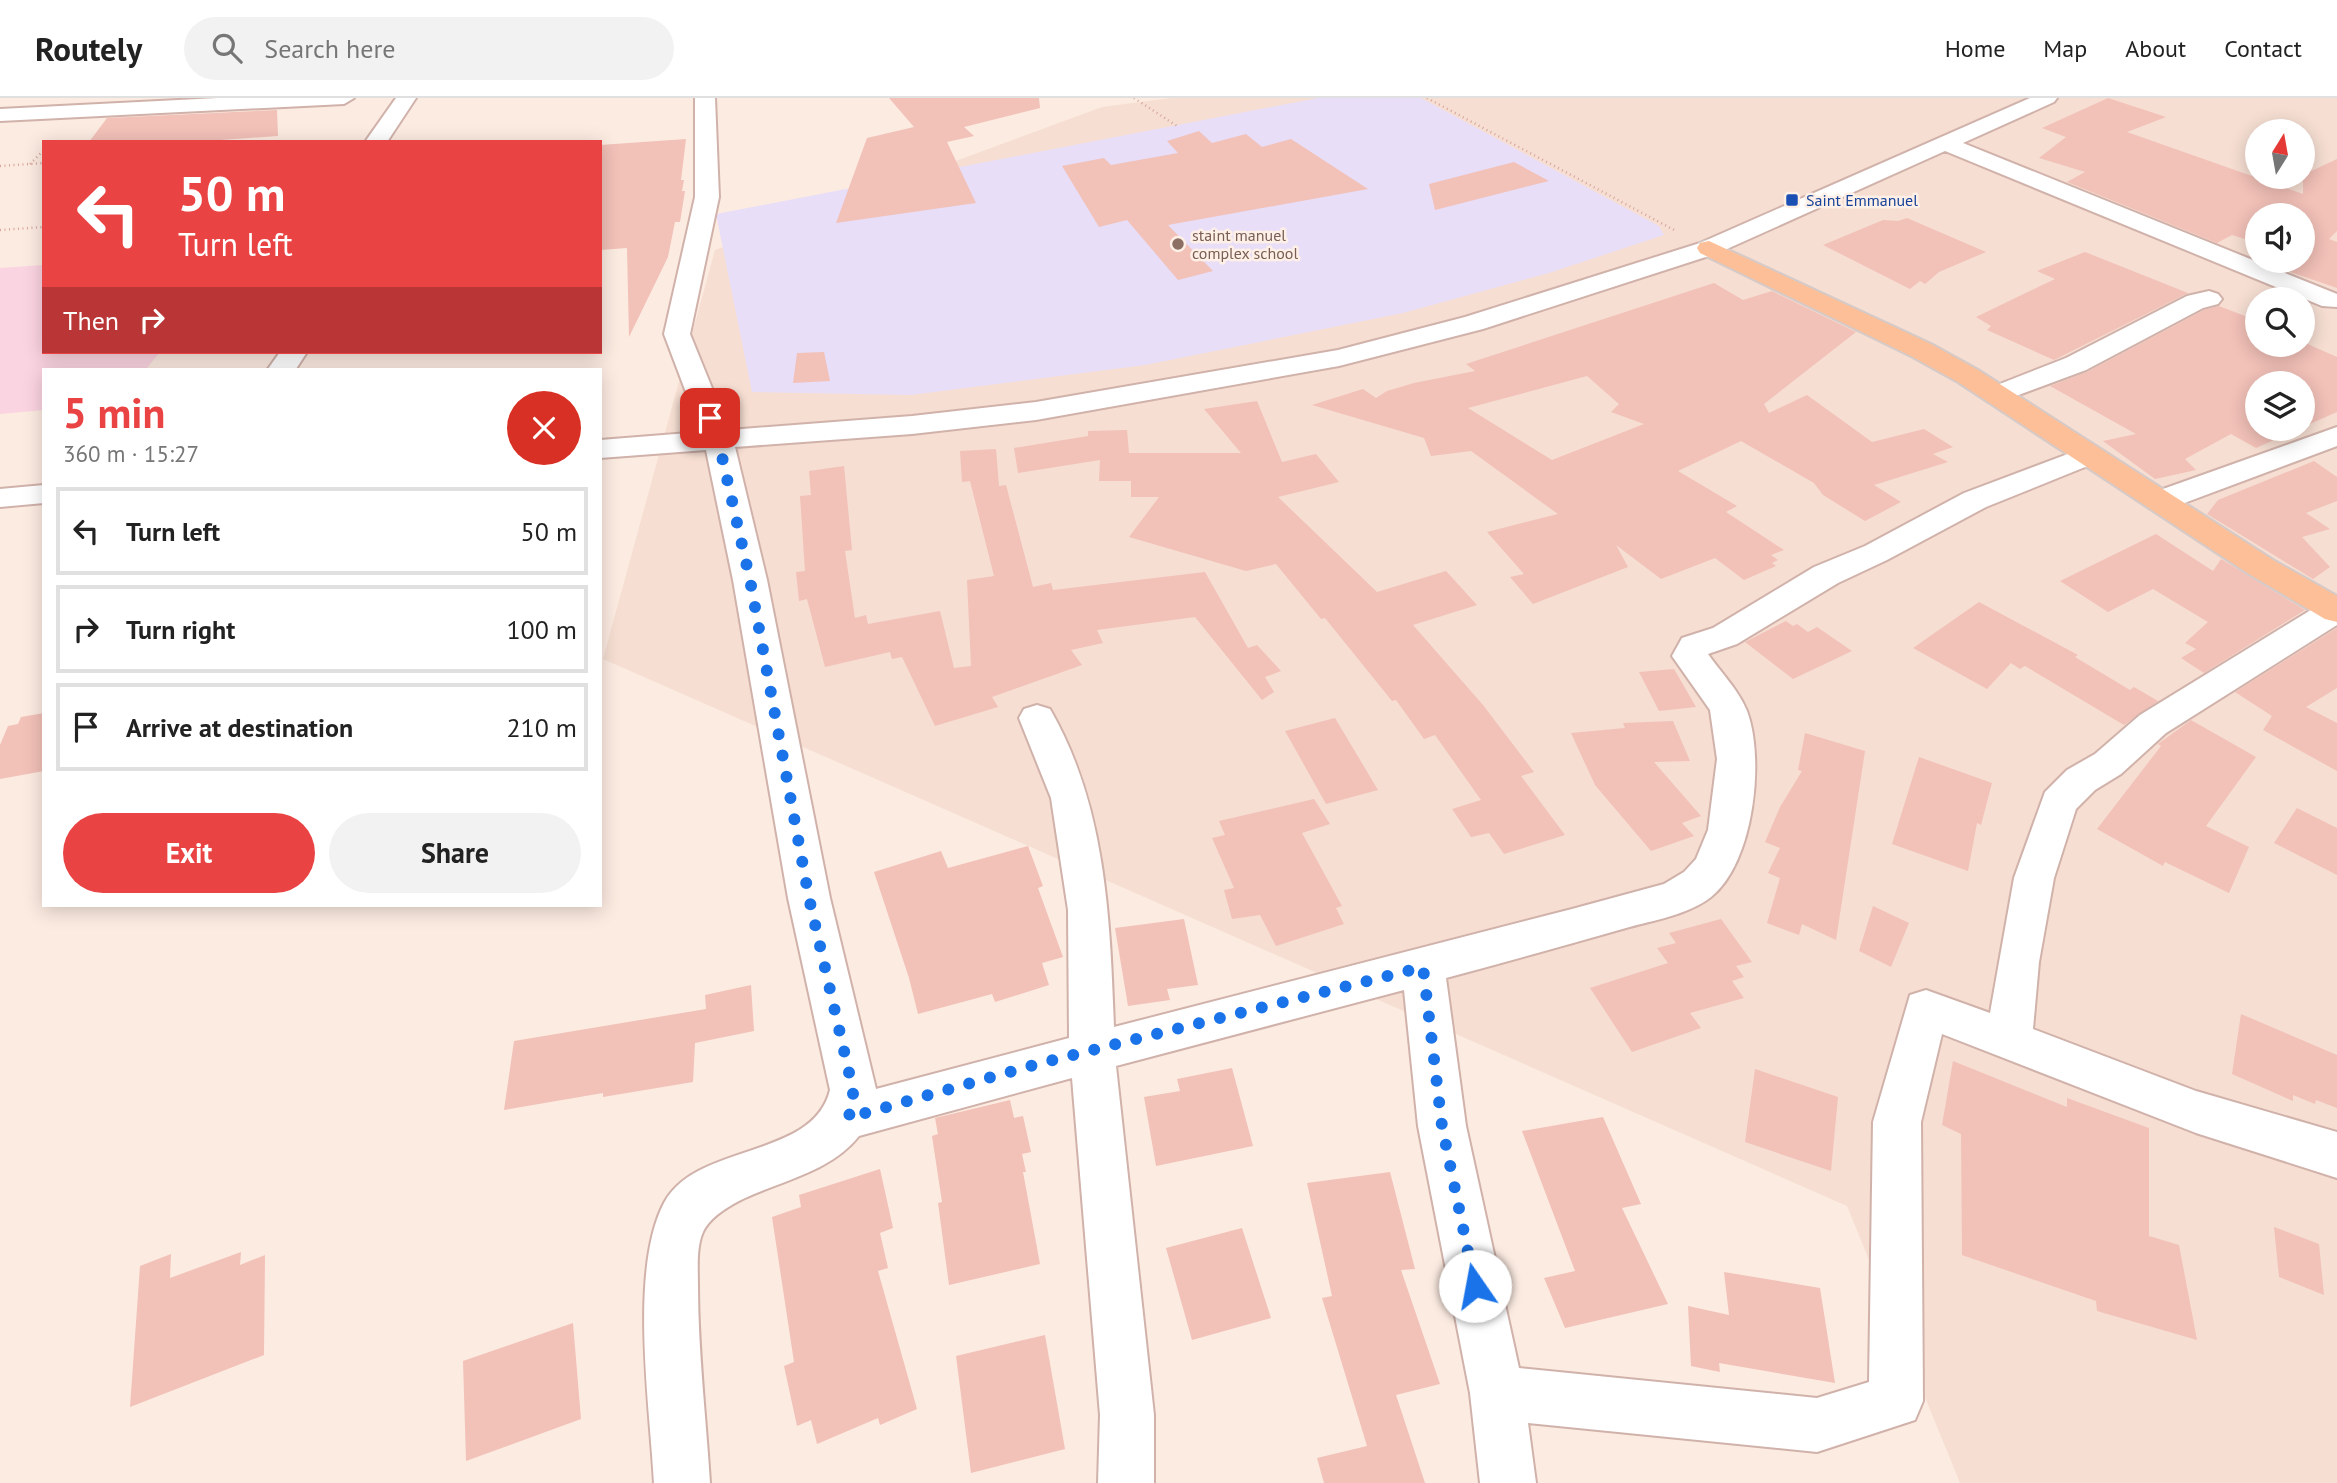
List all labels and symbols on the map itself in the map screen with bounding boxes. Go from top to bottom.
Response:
north arrow [2245,119,2315,189]
place label: Saint Emmanuel [1806,190,1918,210]
marker: Saint Emmanuel [1784,192,1800,208]
place label: staint manuel complex school [1192,225,1298,263]
marker: staint manuel complex school [1170,236,1186,252]
pin [680,388,740,448]
position arrow [1438,1249,1512,1323]

